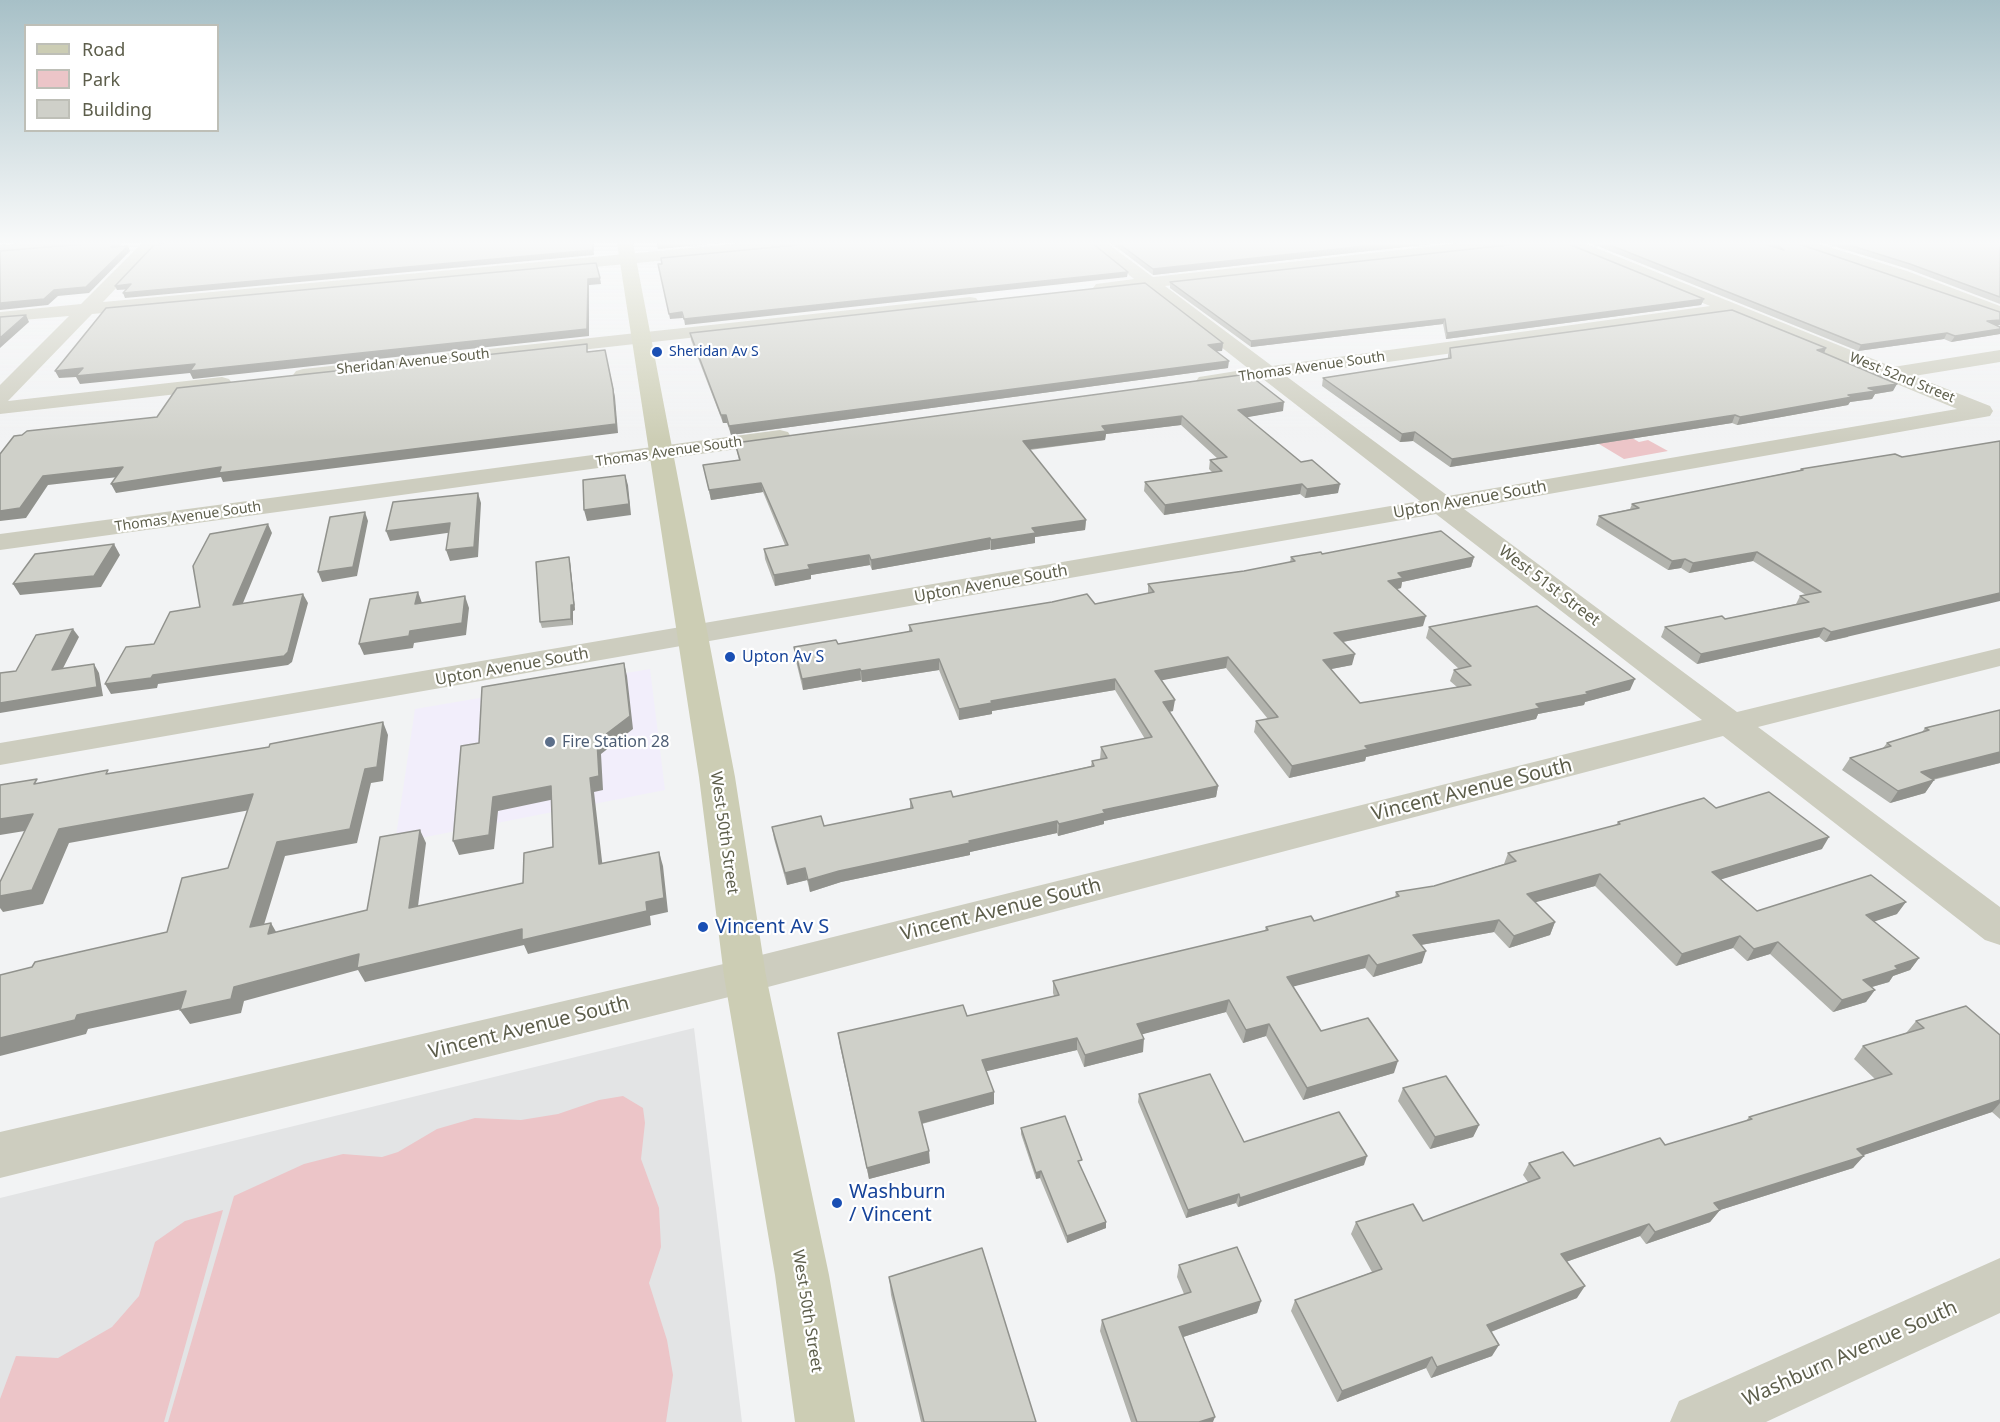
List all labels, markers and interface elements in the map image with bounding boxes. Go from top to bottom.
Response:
legend [24,24,219,132]
text: Road [82,37,125,61]
text: Park [82,67,120,91]
text: Building [82,97,152,121]
place label: Sheridan Av S [669,344,759,360]
marker: Sheridan Av S [650,345,664,359]
street label: Sheridan Avenue South [336,346,490,378]
street label: Thomas Avenue South [1238,348,1386,386]
street label: West 52nd Street [1847,349,1957,407]
street label: Thomas Avenue South [595,433,743,471]
street label: Upton Avenue South [1392,477,1548,523]
street label: Thomas Avenue South [114,498,262,536]
street label: West 51st Street [1495,542,1603,630]
street label: Upton Avenue South [913,561,1069,607]
street label: Upton Avenue South [434,644,590,690]
place label: Upton Av S [742,647,824,667]
marker: Upton Av S [723,650,737,664]
place label: Fire Station 28 [562,732,669,752]
marker: Fire Station 28 [543,735,557,749]
street label: Vincent Avenue South [1369,753,1575,827]
street label: West 50th Street [706,770,742,896]
street label: Vincent Avenue South [898,873,1104,947]
place label: Vincent Av S [715,915,829,939]
marker: Vincent Av S [696,920,710,934]
street label: Vincent Avenue South [426,991,632,1065]
place label: Washburn / Vincent [849,1180,946,1227]
marker: Washburn / Vincent [830,1196,844,1210]
street label: West 50th Street [788,1248,826,1374]
street label: Washburn Avenue South [1739,1296,1961,1412]

